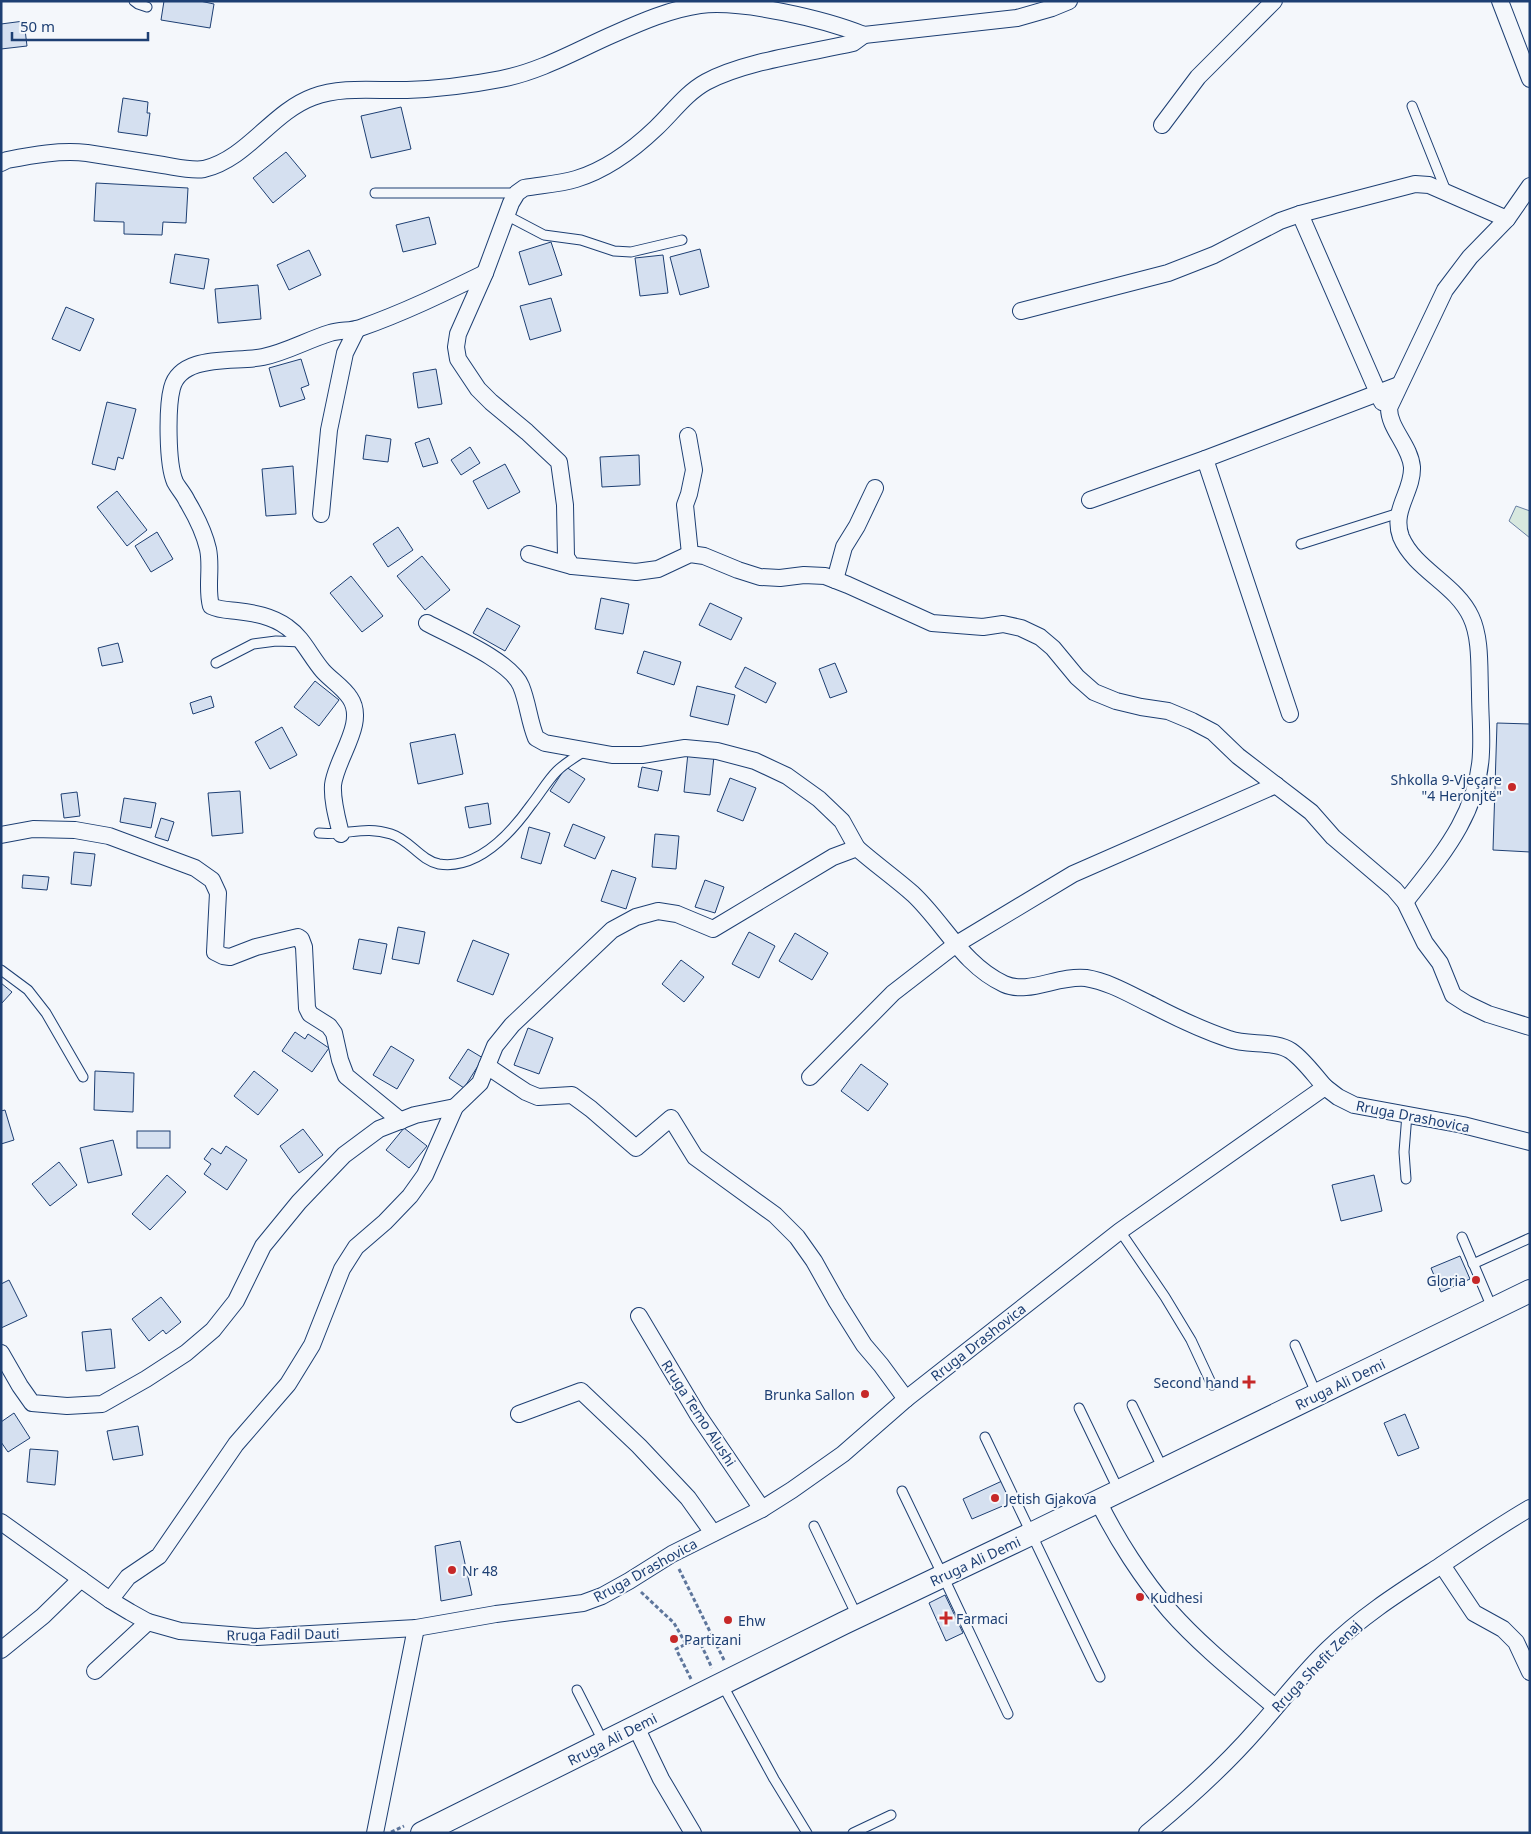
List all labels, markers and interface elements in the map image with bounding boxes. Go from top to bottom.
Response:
scale bar [12,10,149,42]
text: 50 m [20,16,55,36]
place label: Shkolla 9-Vjeçare "4 Heronjtë" [1391,770,1502,805]
marker: Shkolla 9-Vjeçare "4 Heronjtë" [1506,781,1518,793]
street label: Rruga Drashovica [1354,1096,1472,1136]
place label: Gloria [1426,1271,1466,1290]
marker: Gloria [1470,1274,1482,1286]
street label: Rruga Drashovica [927,1299,1029,1385]
street label: Rruga Ali Demi [1292,1354,1388,1414]
street label: Rruga Temo Alushi [657,1356,741,1470]
place label: Second hand [1154,1373,1239,1392]
marker: Second hand [1243,1376,1255,1388]
place label: Brunka Sallon [764,1385,855,1404]
marker: Brunka Sallon [859,1388,871,1400]
place label: Jetish Gjakova [1003,1489,1097,1508]
marker: Jetish Gjakova [989,1492,1001,1504]
street label: Rruga Ali Demi [927,1532,1023,1590]
street label: Rruga Drashovica [590,1534,700,1606]
place label: Nr 48 [462,1561,498,1580]
marker: Nr 48 [446,1564,458,1576]
place label: Kudhesi [1150,1588,1203,1607]
marker: Kudhesi [1134,1591,1146,1603]
place label: Farmaci [956,1609,1008,1628]
place label: Ehw [738,1611,765,1630]
marker: Farmaci [940,1612,952,1624]
marker: Ehw [722,1614,734,1626]
street label: Rruga Shefit Zenaj [1267,1616,1365,1716]
street label: Rruga Fadil Dauti [226,1624,340,1644]
place label: Partizani [684,1630,741,1649]
marker: Partizani [668,1633,680,1645]
street label: Rruga Ali Demi [564,1708,660,1770]

